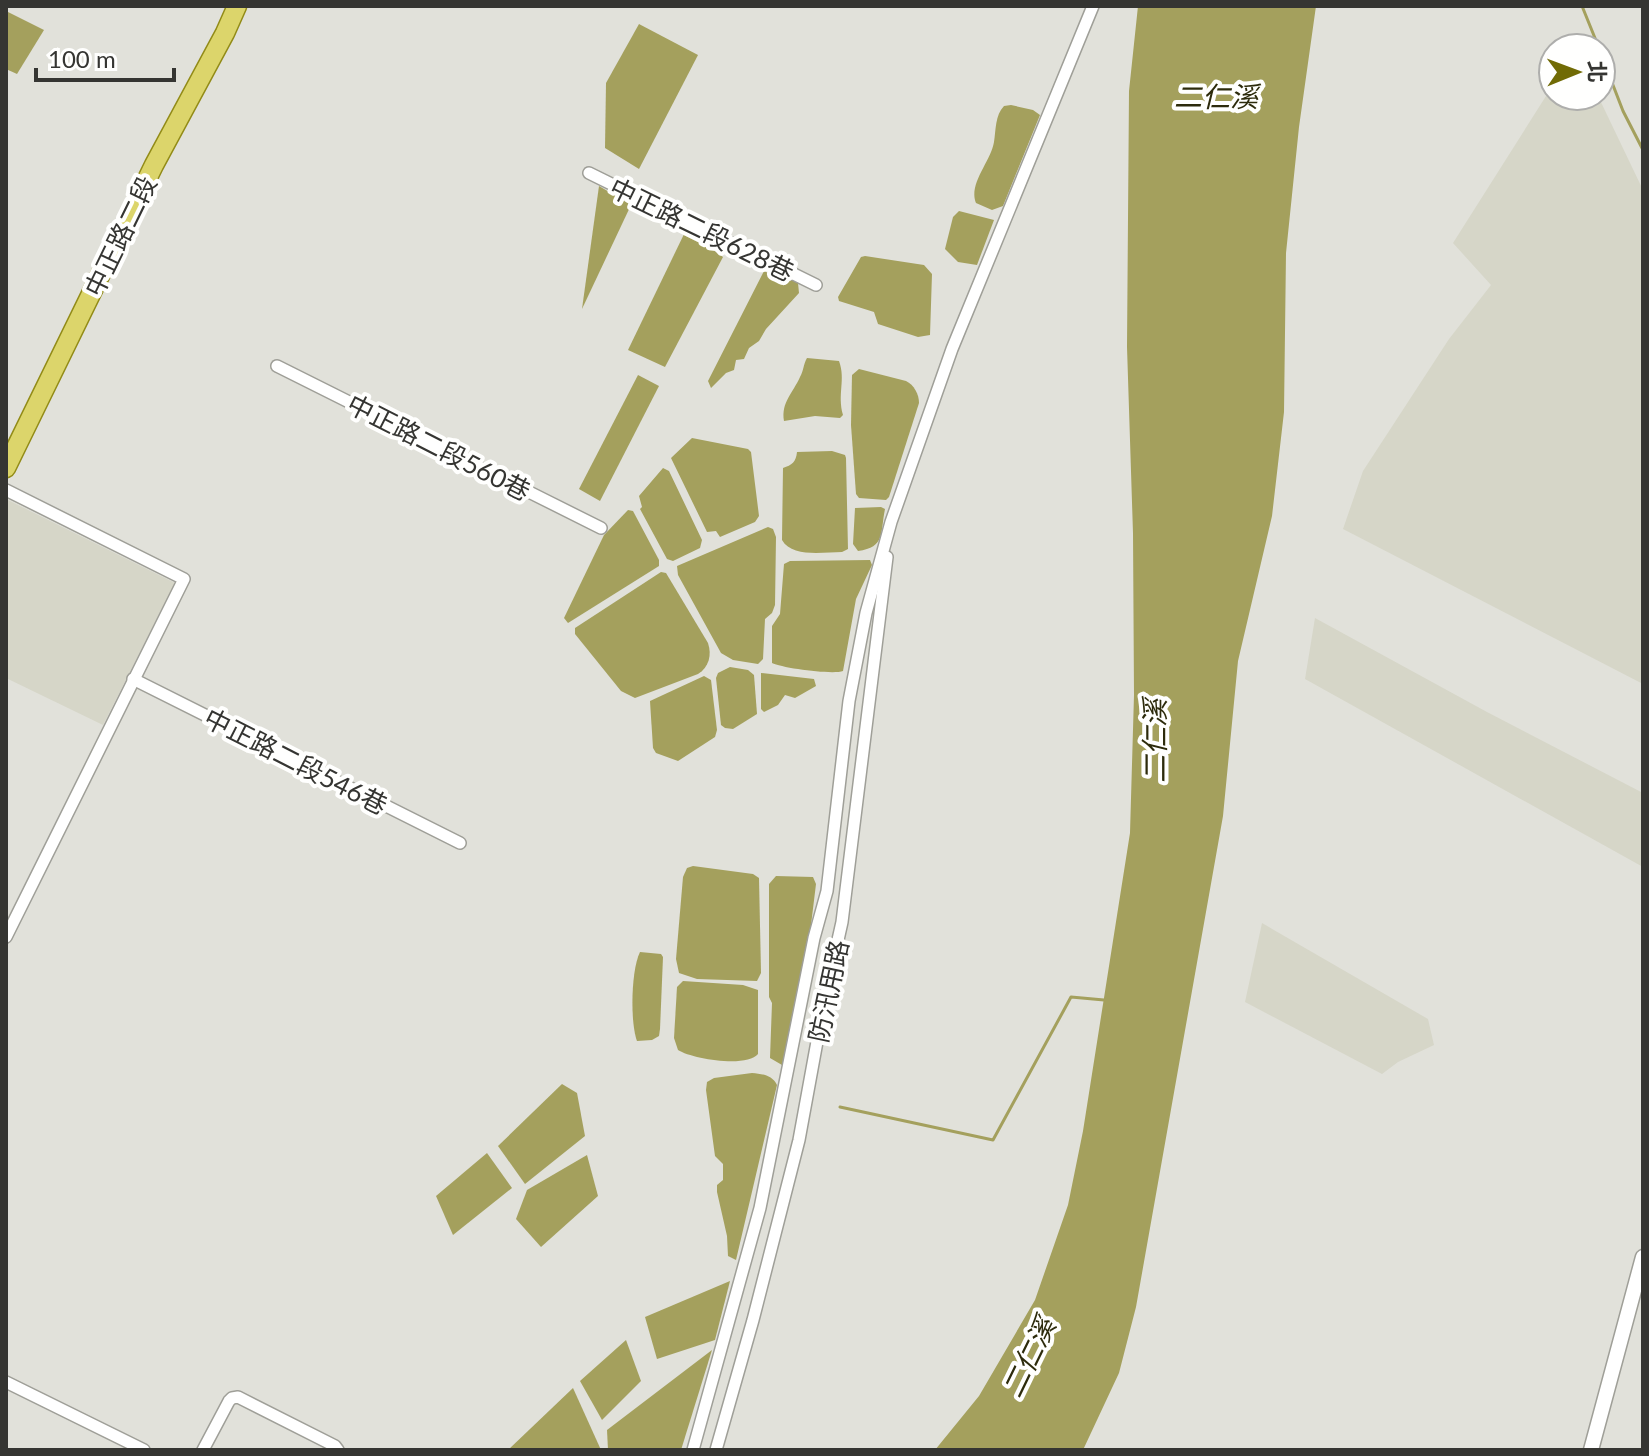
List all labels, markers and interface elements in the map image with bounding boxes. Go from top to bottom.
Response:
scale bar [36,32,174,82]
north arrow [1537,32,1617,112]
text: 100 m [48,44,116,73]
text: 北 [1584,60,1611,83]
water label: 二仁溪 [1174,79,1262,113]
street label: 中正路二段 [77,171,163,301]
street label: 中正路二段628巷 [605,171,799,287]
street label: 中正路二段560巷 [342,387,536,507]
water label: 二仁溪 [1137,695,1171,783]
street label: 中正路二段546巷 [199,701,393,821]
street label: 防汛用路 [802,937,854,1045]
water label: 二仁溪 [994,1308,1063,1402]

